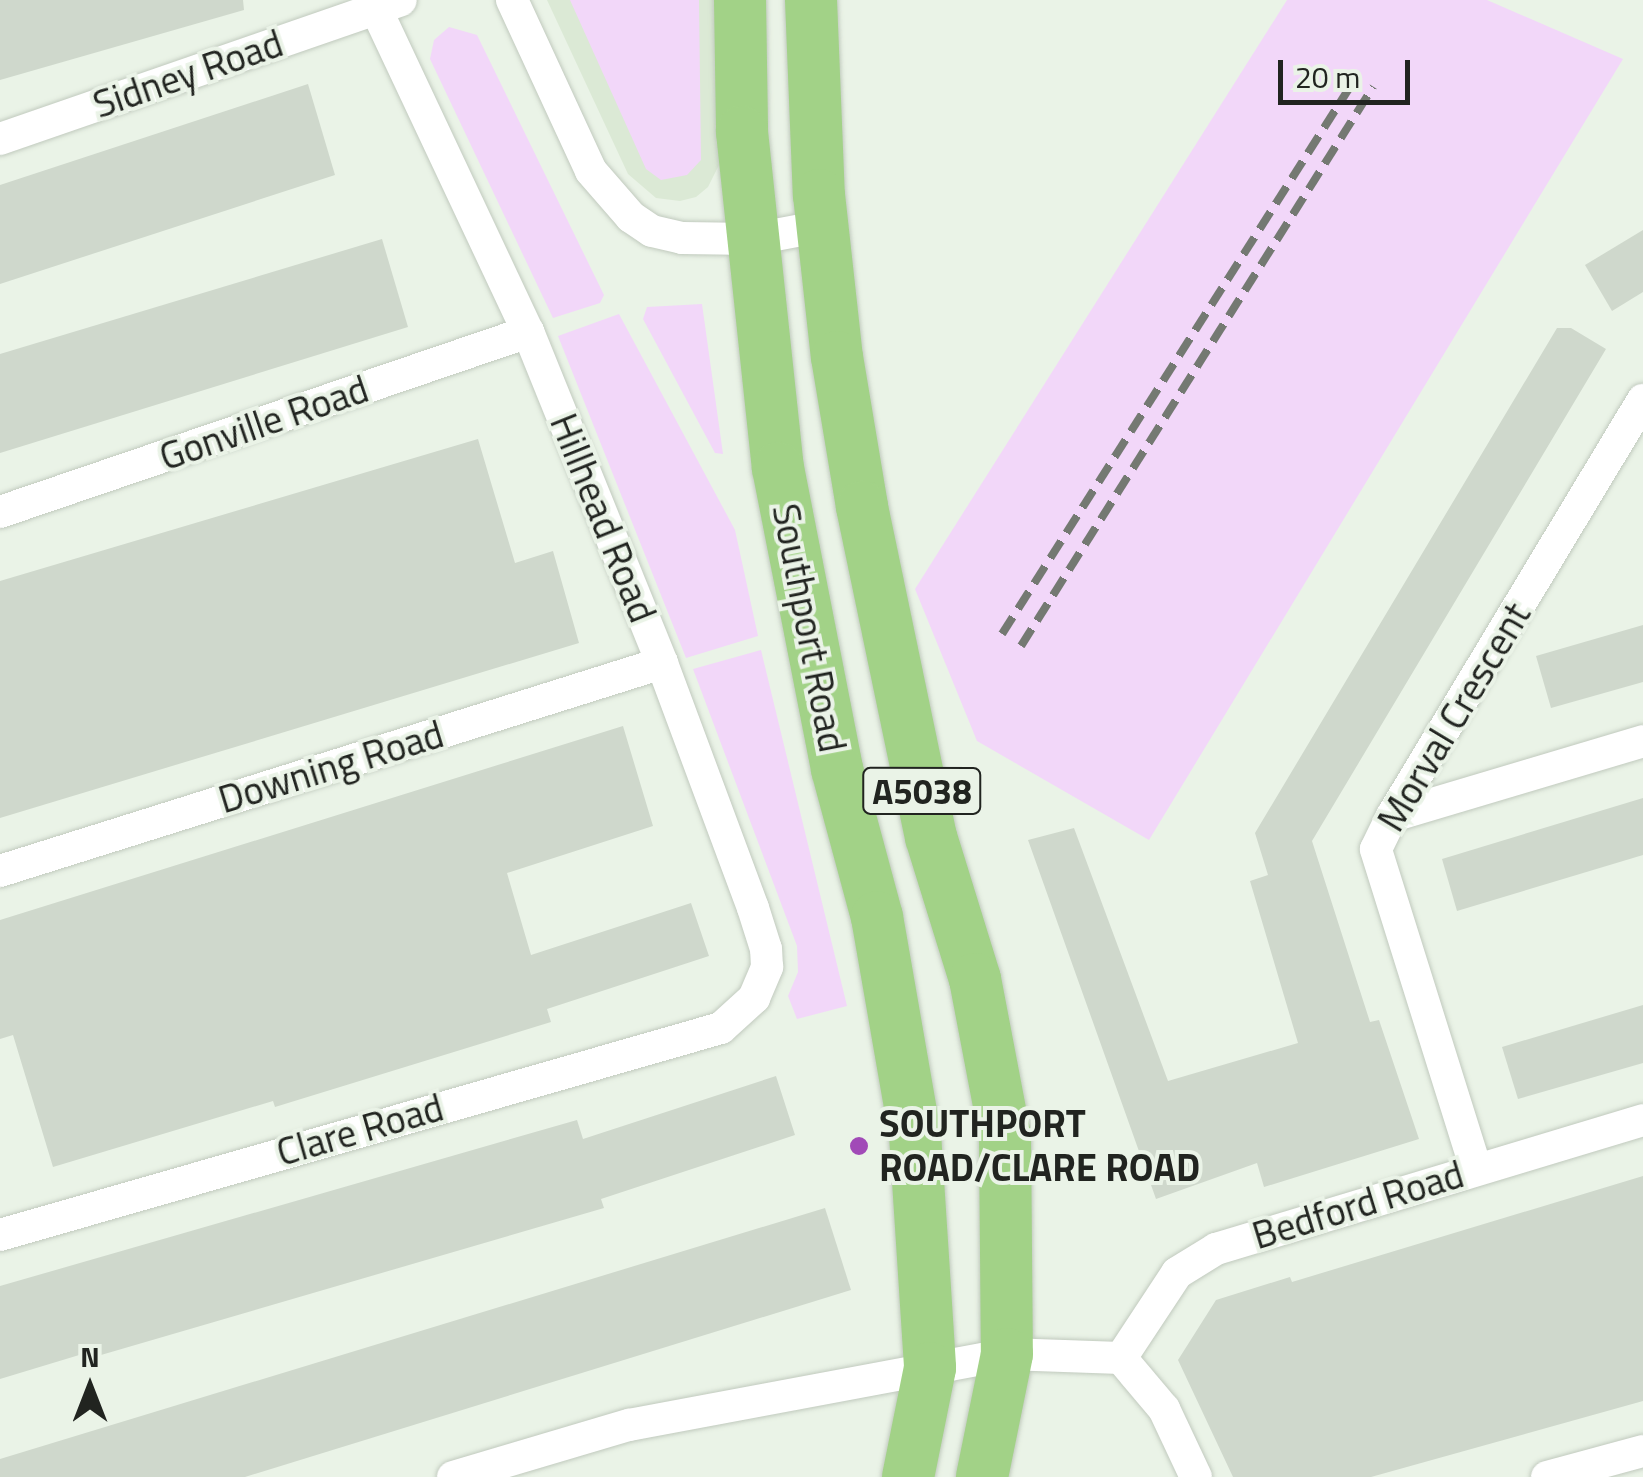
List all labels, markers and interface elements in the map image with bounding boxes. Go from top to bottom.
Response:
street label: Sidney Road [87,20,289,128]
scale bar [1283,40,1416,102]
text: 20 m [1295,54,1360,100]
street label: Gonville Road [154,366,374,480]
street label: Hillhead Road [540,407,666,629]
street label: Southport Road [763,500,855,756]
street label: Morval Crescent [1368,595,1540,839]
street label: Downing Road [213,711,449,823]
road number: A5038 [862,761,982,821]
street label: Clare Road [271,1085,449,1175]
place label: SOUTHPORT ROAD/CLARE ROAD [879,1101,1200,1190]
marker: SOUTHPORT ROAD/CLARE ROAD [848,1135,870,1157]
street label: Bedford Road [1247,1151,1469,1259]
text: N [80,1335,100,1378]
north arrow [40,1337,140,1437]

